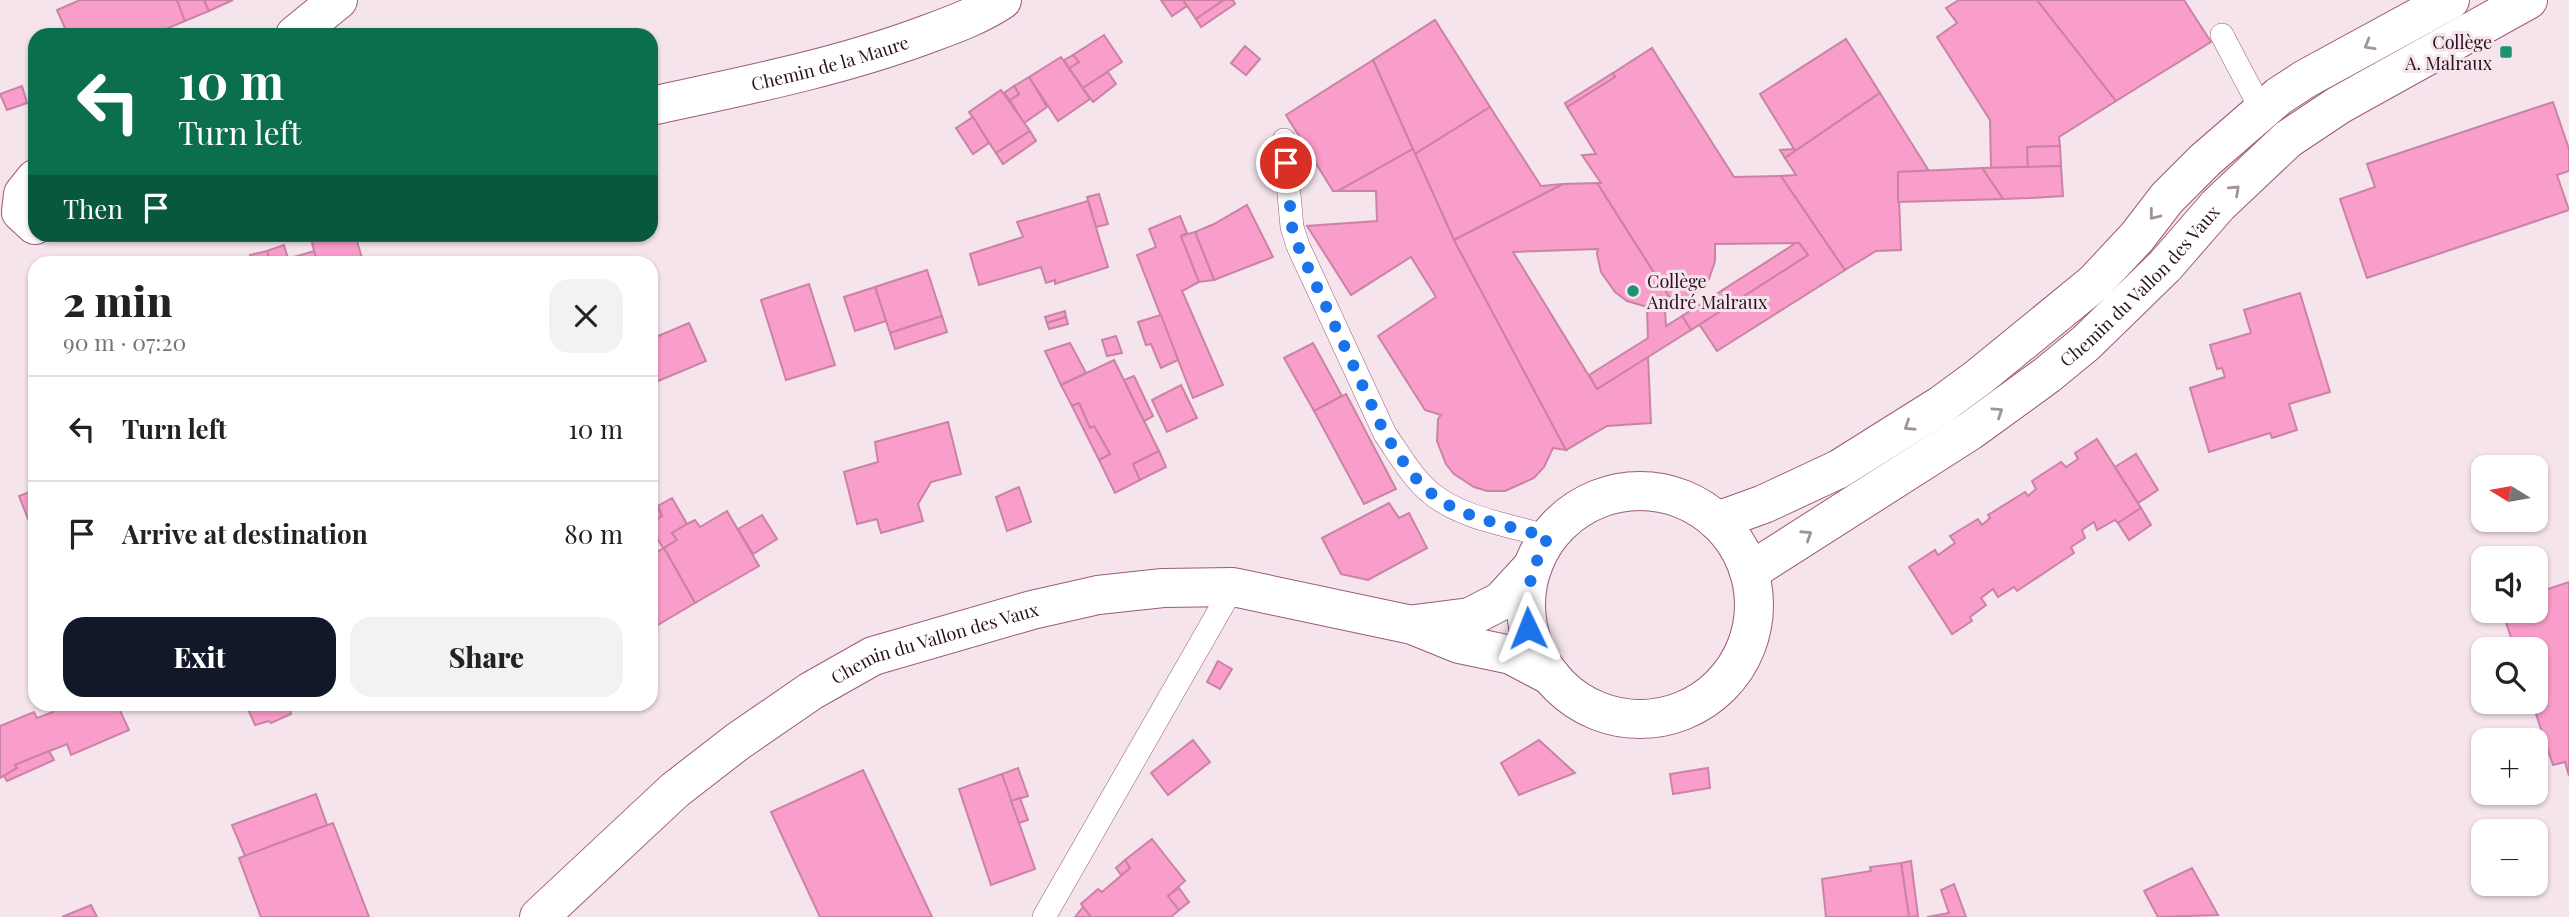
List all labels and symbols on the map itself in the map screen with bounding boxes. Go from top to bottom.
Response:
street label: Chemin de la Maure [749,30,912,96]
place label: Collège A. Malraux [2404,30,2493,75]
one-way arrow [2364,37,2376,50]
marker: Collège A. Malraux [2498,44,2514,60]
pin [1256,133,1316,193]
one-way arrow [2227,185,2240,198]
street label: Chemin du Vallon des Vaux [2054,199,2225,372]
one-way arrow [2149,207,2162,219]
place label: Collège André Malraux [1646,269,1768,314]
marker: Collège André Malraux [1625,283,1641,299]
one-way arrow [1990,408,2003,420]
one-way arrow [1903,418,1916,431]
north arrow [2471,455,2548,532]
one-way arrow [1799,531,1812,544]
position arrow [1491,591,1565,665]
street label: Chemin du Vallon des Vaux [826,597,1041,689]

